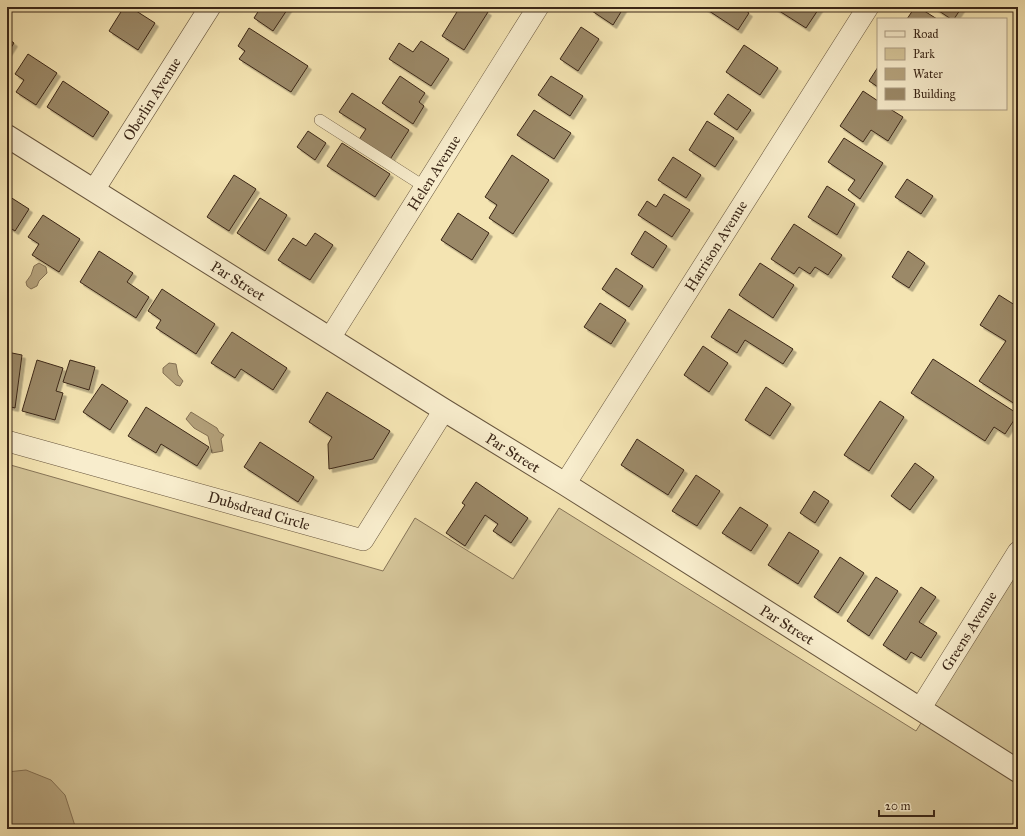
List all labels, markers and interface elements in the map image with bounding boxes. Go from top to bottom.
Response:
legend [877,18,1007,110]
text: Road [913,27,939,41]
text: Park [913,47,935,61]
street label: Oberlin Avenue [119,54,185,144]
text: Water [913,67,943,81]
text: Building [913,87,956,102]
street label: Helen Avenue [404,132,464,214]
street label: Harrison Avenue [681,197,751,295]
street label: Par Street [207,257,269,305]
street label: Par Street [482,429,544,477]
street label: Dubsdread Circle [206,488,312,534]
street label: Greens Avenue [937,588,1001,674]
street label: Par Street [756,601,818,649]
scale bar [879,792,934,818]
text: 20 m [885,799,911,813]

